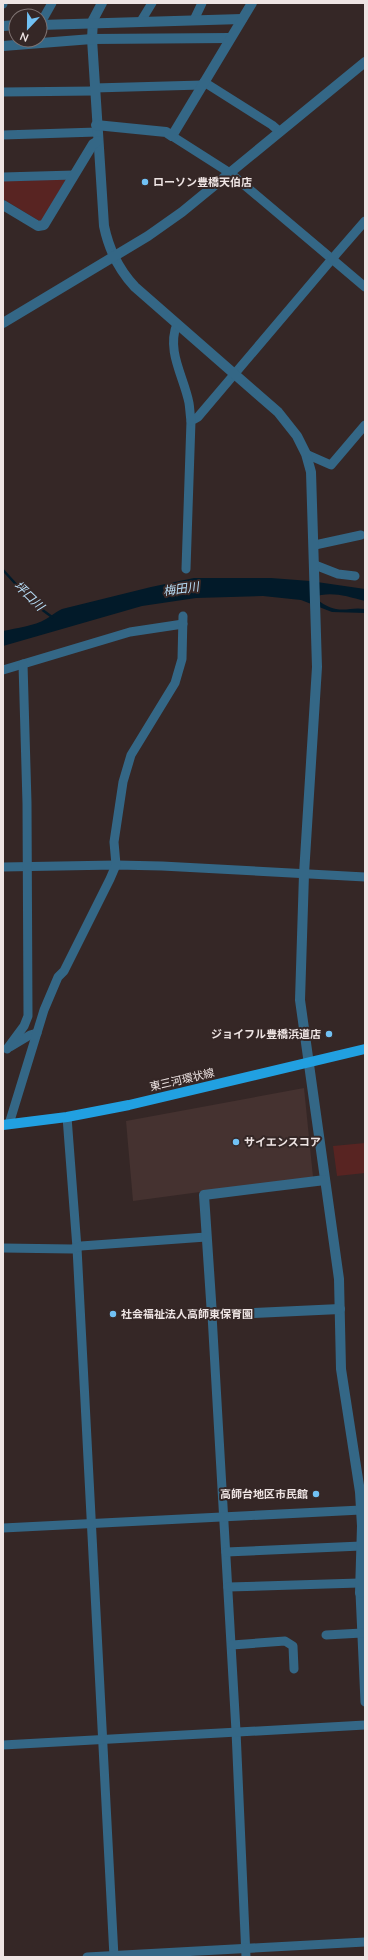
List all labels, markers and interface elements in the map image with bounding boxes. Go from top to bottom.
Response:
north arrow [8,8,48,48]
text: N [18,28,31,45]
place label: ローソン豊橋天伯店 [153,175,252,190]
marker: ローソン豊橋天伯店 [140,177,150,187]
water label: 坪口川 [10,578,49,616]
water label: 梅田川 [162,578,202,599]
place label: ジョイフル豊橋浜道店 [211,1027,321,1042]
marker: ジョイフル豊橋浜道店 [324,1029,334,1039]
street label: 東三河環状線 [148,1065,216,1095]
place label: サイエンスコア [244,1135,321,1150]
marker: サイエンスコア [231,1137,241,1147]
place label: 社会福祉法人高師東保育園 [121,1307,253,1322]
marker: 社会福祉法人高師東保育園 [108,1309,118,1319]
place label: 高師台地区市民館 [220,1487,308,1502]
marker: 高師台地区市民館 [311,1489,321,1499]

